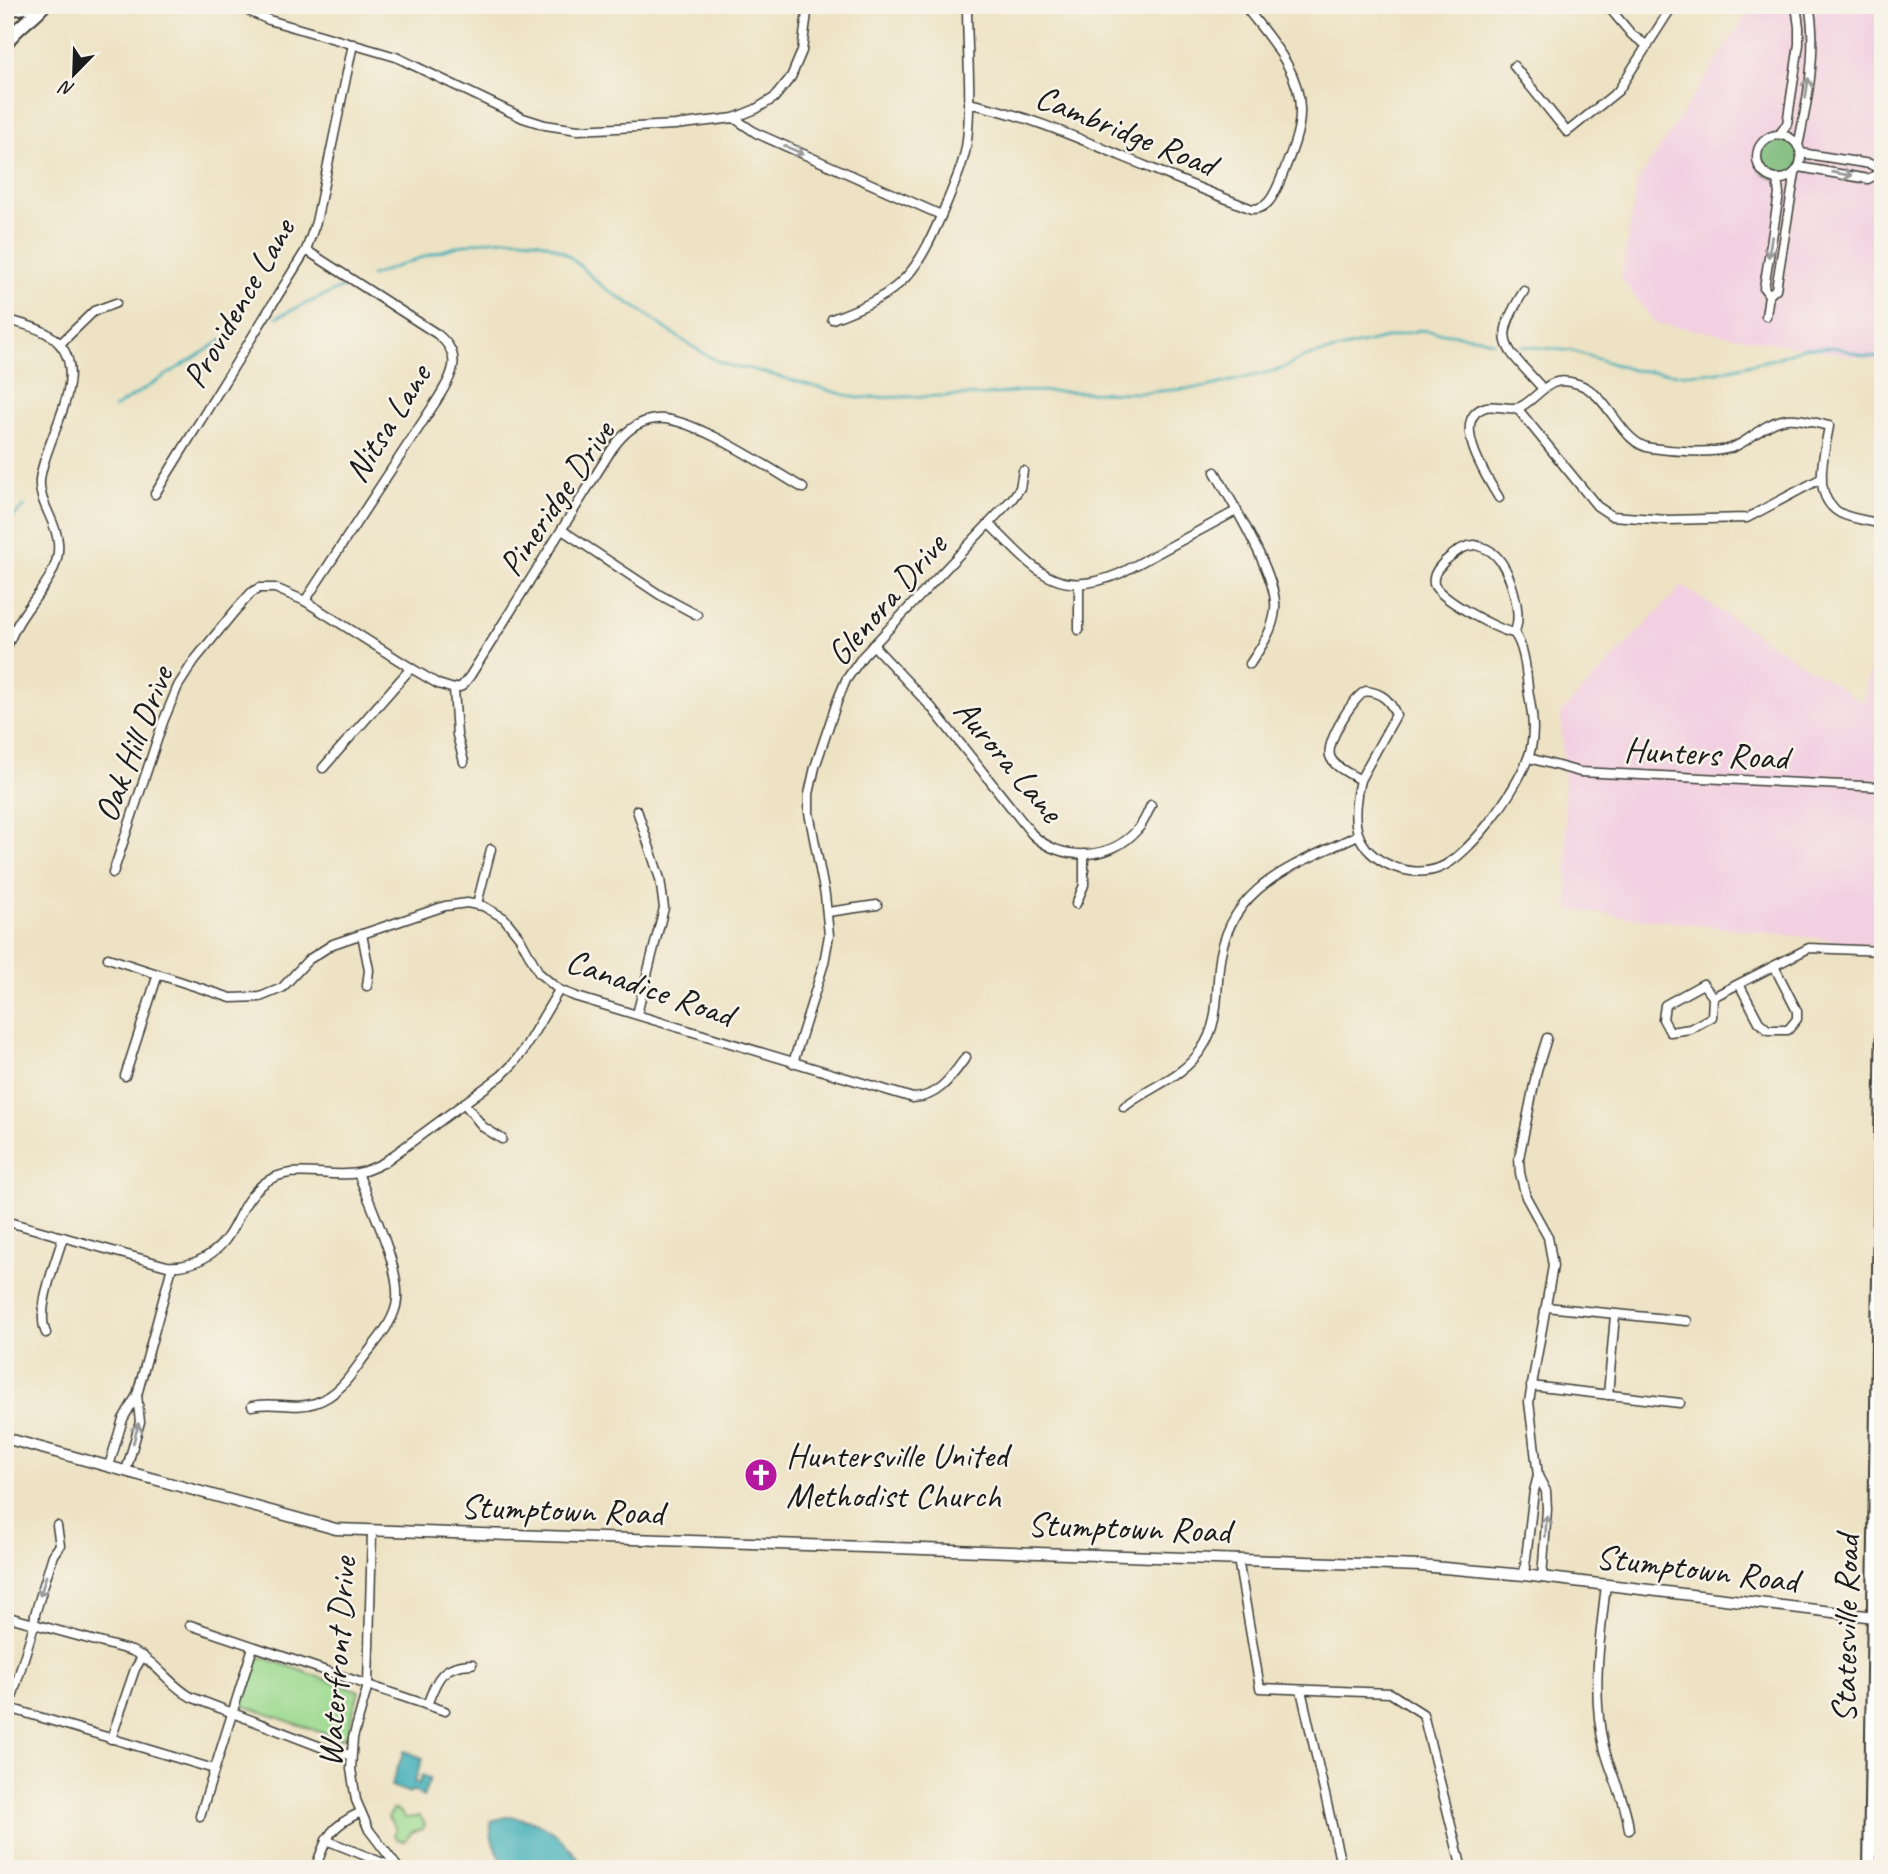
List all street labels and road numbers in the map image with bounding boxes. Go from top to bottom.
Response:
street label: Cambridge Road [1029,74,1227,189]
street label: Providence Lane [172,208,306,396]
street label: Nitsa Lane [334,354,443,491]
street label: Pineridge Drive [488,410,626,585]
street label: Glenora Drive [817,522,958,675]
street label: Oak Hill Drive [83,658,185,828]
street label: Aurora Lane [944,689,1075,833]
street label: Hunters Road [1623,727,1794,781]
street label: Canadice Road [560,938,744,1039]
street label: Stumptown Road [460,1483,669,1536]
street label: Stumptown Road [1027,1501,1236,1554]
street label: Statesville Road [1821,1529,1870,1723]
street label: Stumptown Road [1593,1534,1806,1604]
street label: Waterfront Drive [307,1553,366,1768]

